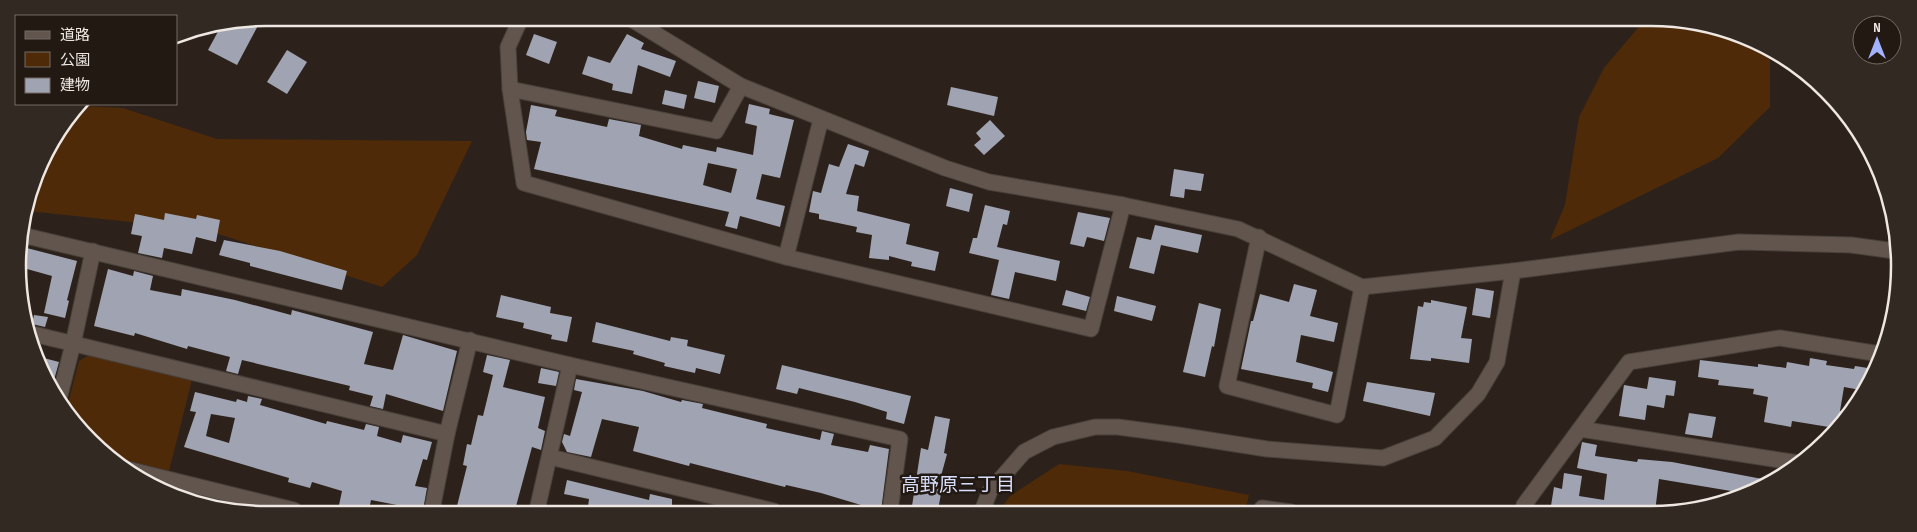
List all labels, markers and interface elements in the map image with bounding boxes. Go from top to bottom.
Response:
legend [15,15,178,105]
north arrow [1852,15,1902,65]
text: N [1873,19,1881,36]
text: 道路 [60,26,90,45]
text: 公園 [60,51,90,70]
text: 建物 [60,76,90,95]
district label: 高野原三丁目 [901,474,1015,497]

